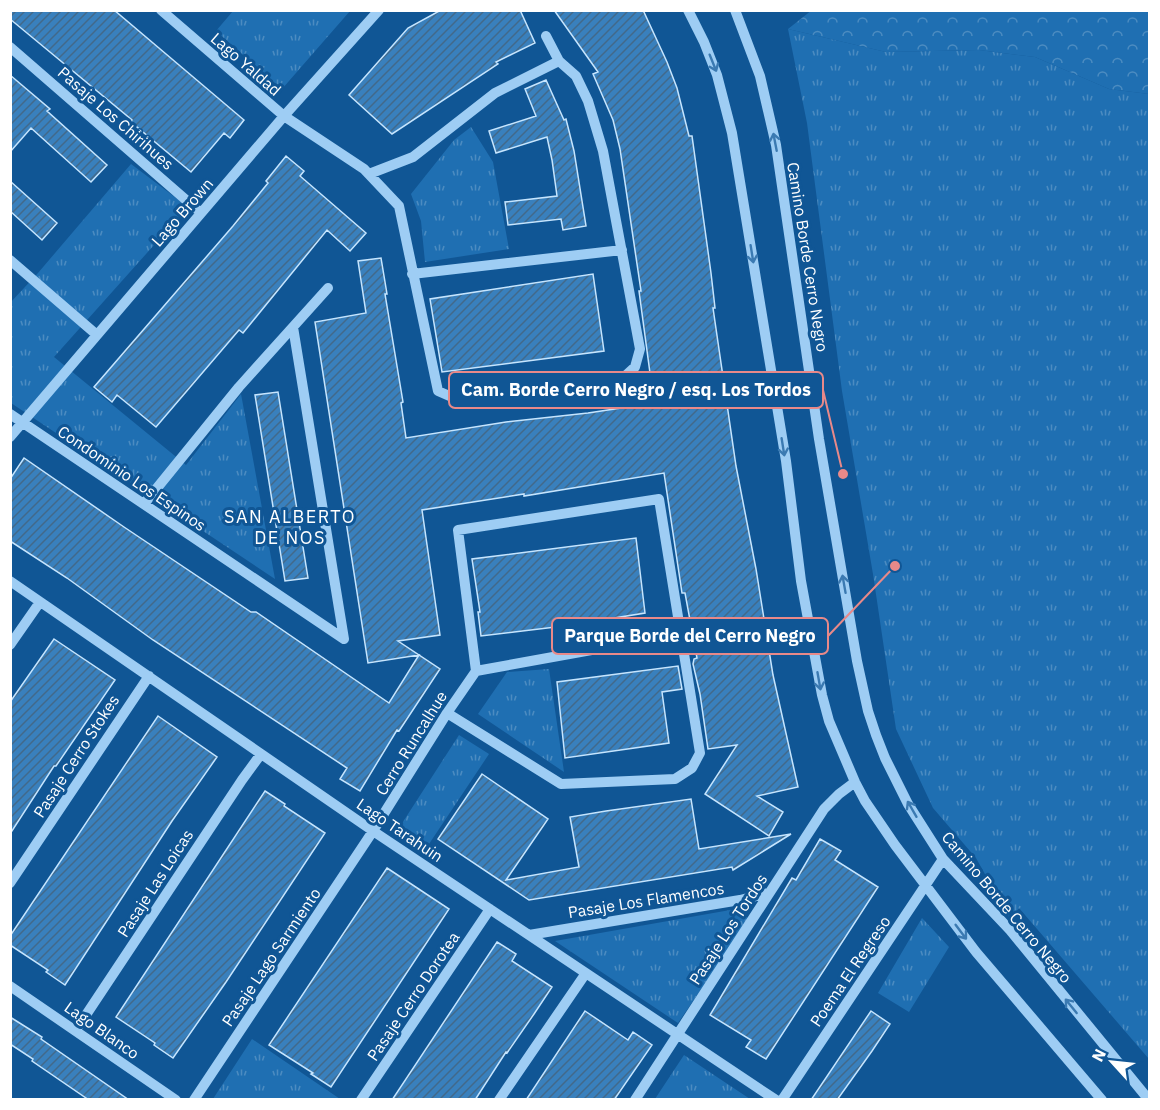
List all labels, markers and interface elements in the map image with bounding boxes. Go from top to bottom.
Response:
street label: Lago Yaldad [207,28,285,100]
one-way arrow [708,54,719,72]
street label: Pasaje Los Chirihues [54,62,178,174]
one-way arrow [769,133,780,153]
street label: Camino Borde Cerro Negro [783,161,833,353]
street label: Lago Brown [147,174,217,250]
one-way arrow [746,244,757,264]
callout: Cam. Borde Cerro Negro / esq. Los Tordos [449,372,823,408]
text: Cam. Borde Cerro Negro / esq. Los Tordos [461,378,811,401]
street label: Condominio Los Espinos [54,421,210,535]
one-way arrow [778,436,789,456]
district label: SAN ALBERTO DE NOS [224,505,356,549]
one-way arrow [838,575,849,594]
callout: Parque Borde del Cerro Negro [552,618,828,654]
text: Parque Borde del Cerro Negro [564,624,816,647]
one-way arrow [814,670,825,690]
street label: Cerro Runcalhue [371,687,451,799]
street label: Pasaje Cerro Stokes [29,691,123,821]
street label: Lago Tarahuin [353,794,447,866]
one-way arrow [905,801,917,818]
street label: Pasaje Las Loicas [113,825,197,941]
street label: Camino Borde Cerro Negro [938,827,1076,987]
street label: Pasaje Los Tordos [685,870,771,988]
street label: Pasaje Los Flamencos [567,878,725,922]
street label: Pasaje Lago Sarmiento [217,884,325,1030]
street label: Poema El Regreso [806,912,894,1030]
one-way arrow [954,924,967,940]
street label: Pasaje Cerro Dorotea [362,927,464,1064]
street label: Lago Blanco [61,997,143,1063]
one-way arrow [1064,999,1078,1014]
north arrow [1082,1032,1142,1092]
text: N [1087,1045,1110,1065]

